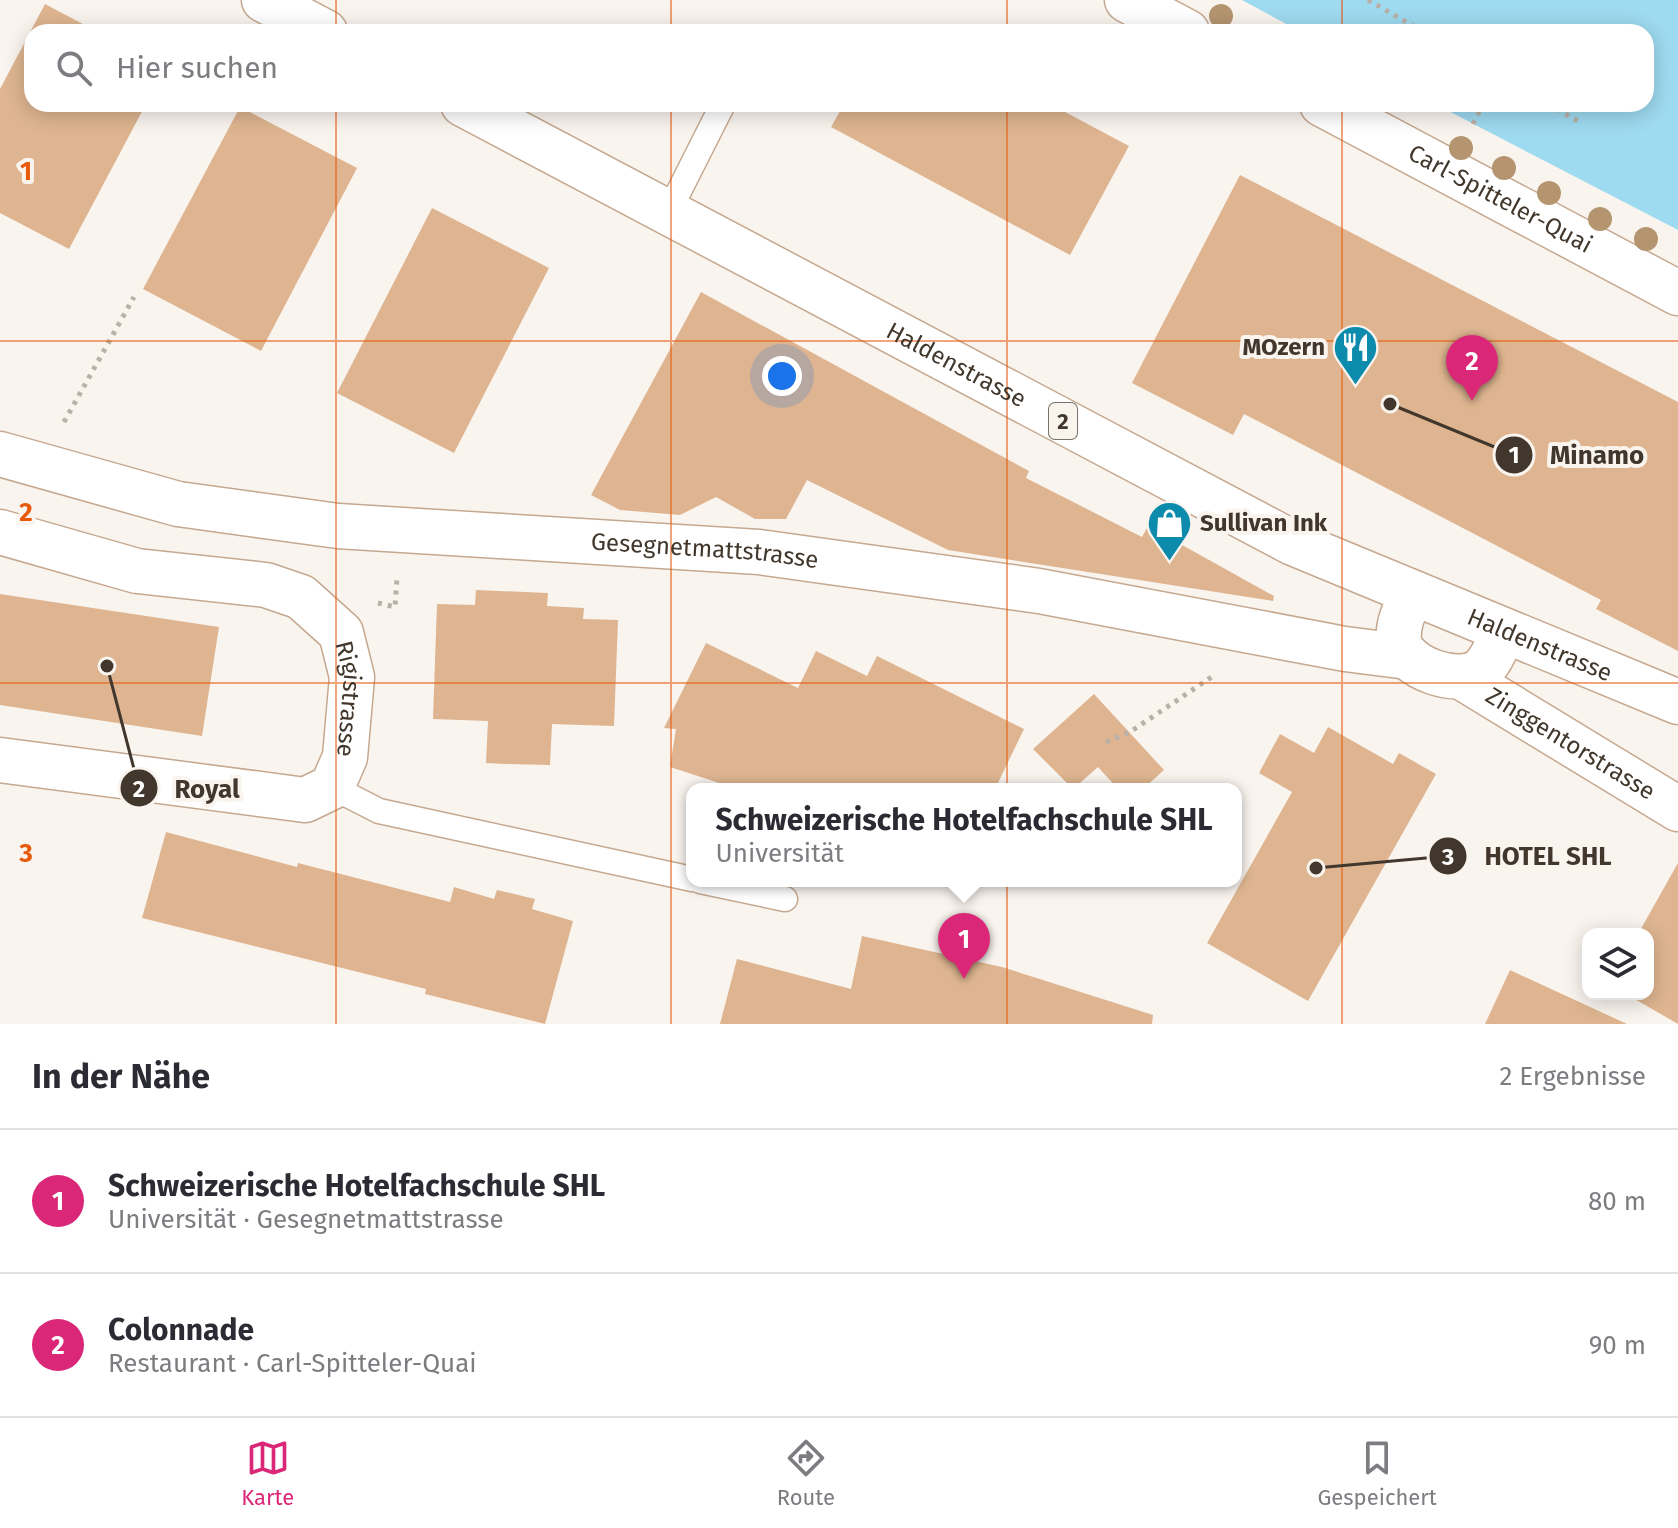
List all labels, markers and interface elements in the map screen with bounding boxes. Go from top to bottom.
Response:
search box [24,24,1654,112]
icon: search [52,46,96,90]
text: Hier suchen [116,50,278,86]
street label: Carl-Spitteler-Quai [1404,139,1597,259]
text: 1 [20,156,32,187]
street label: Haldenstrasse [882,317,1031,413]
restaurant icon: MOzern [1332,323,1380,386]
place label: MOzern [1243,333,1325,361]
pin: 2 [1446,335,1498,401]
your location [762,356,802,396]
road number: 2 [1049,403,1077,439]
callout: Minamo [1494,430,1660,480]
text: Minamo [1550,440,1644,471]
text: 1 [1508,441,1520,469]
text: 2 [19,497,33,528]
shop icon: Sullivan Ink [1145,499,1193,562]
place label: Sullivan Ink [1200,509,1328,537]
street label: Gesegnetmattstrasse [590,528,820,574]
street label: Haldenstrasse [1463,603,1616,687]
street label: Rigistrasse [329,638,366,758]
street label: Zinggentorstrasse [1481,681,1660,806]
callout: Royal [119,763,256,813]
text: Royal [174,774,240,805]
text: 2 [133,775,145,803]
popup [686,783,1242,887]
text: Schweizerische Hotelfachschule SHL [715,802,1213,838]
callout: HOTEL SHL [1428,831,1627,881]
text: 3 [18,838,33,869]
text: Universität [715,838,844,869]
text: HOTEL SHL [1484,841,1612,872]
text: 3 [1441,843,1454,871]
pin: 1 [938,913,990,979]
map controls [1582,928,1654,1000]
button: layers [1582,928,1654,1000]
text: In der Nähe [32,1056,210,1097]
text: 2 Ergebnisse [1499,1061,1646,1092]
text: Schweizerische Hotelfachschule SHL [108,1168,605,1204]
text: 1 [52,1186,64,1217]
text: 80 m [1588,1186,1646,1217]
text: Universität · Gesegnetmattstrasse [108,1204,504,1235]
text: Colonnade [108,1312,254,1348]
text: 2 [51,1330,65,1361]
text: 90 m [1589,1330,1646,1361]
text: Restaurant · Carl-Spitteler-Quai [108,1348,477,1379]
tab: Karte [241,1436,294,1511]
tab: Route [777,1436,835,1511]
tab: Gespeichert [1317,1436,1437,1511]

